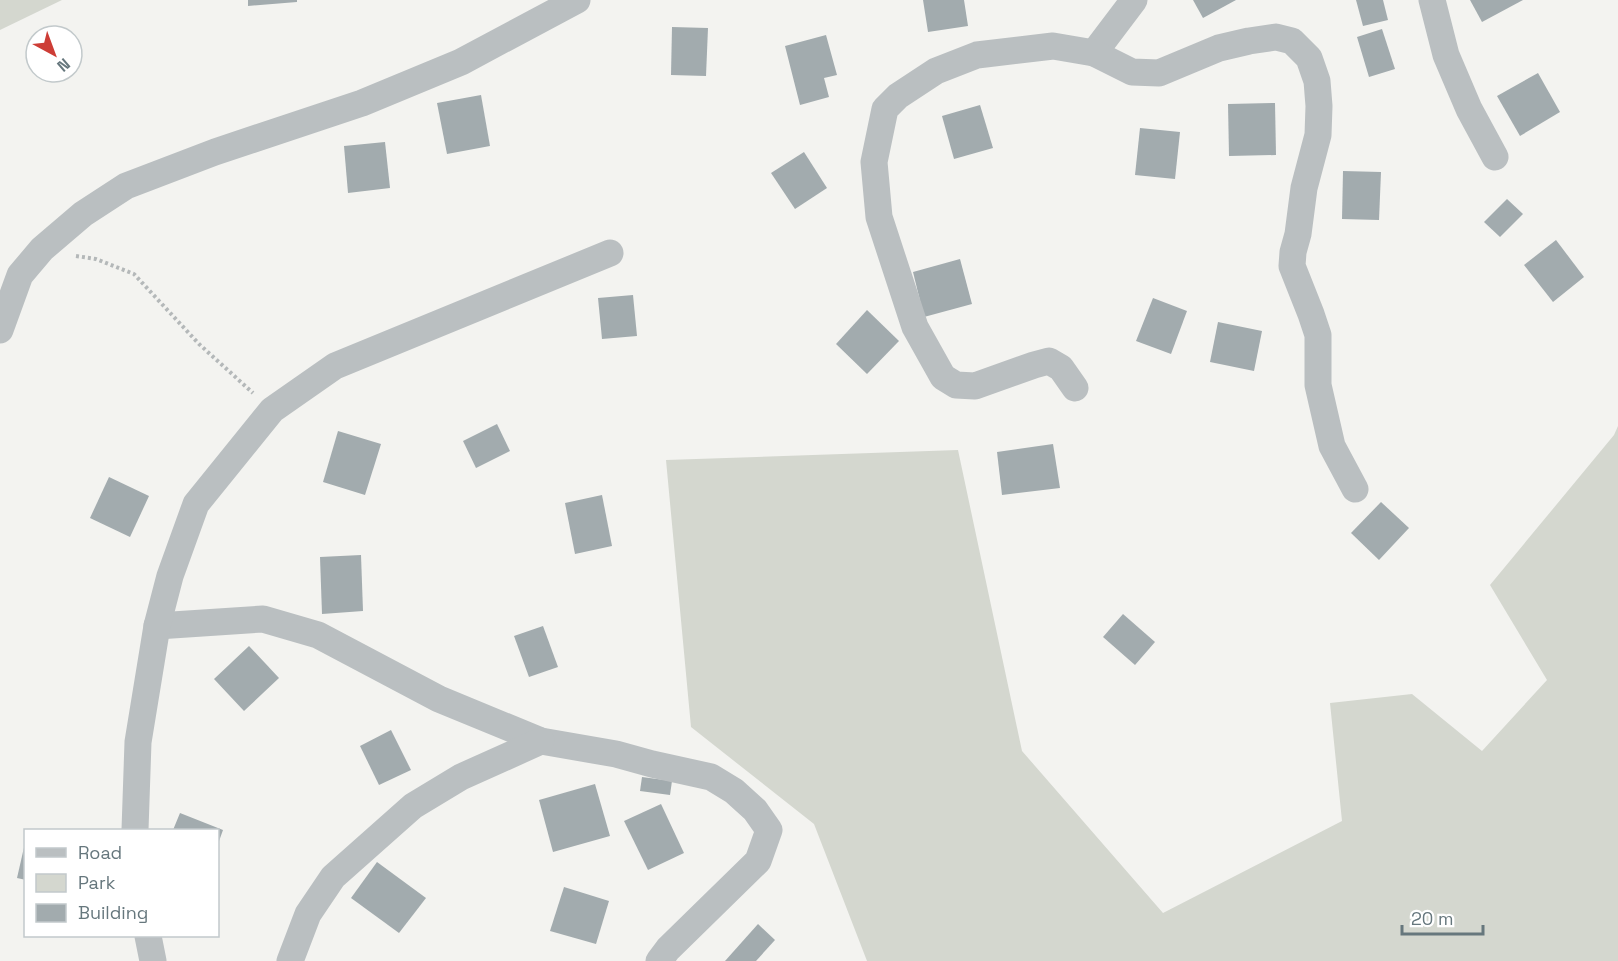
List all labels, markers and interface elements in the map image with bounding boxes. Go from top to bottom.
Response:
north arrow [24,24,84,84]
text: N [53,53,74,76]
legend [24,829,219,937]
text: Road [78,841,122,864]
text: Park [78,871,116,894]
scale bar [1402,898,1483,936]
text: Building [78,901,148,924]
text: 20 m [1411,907,1454,930]

